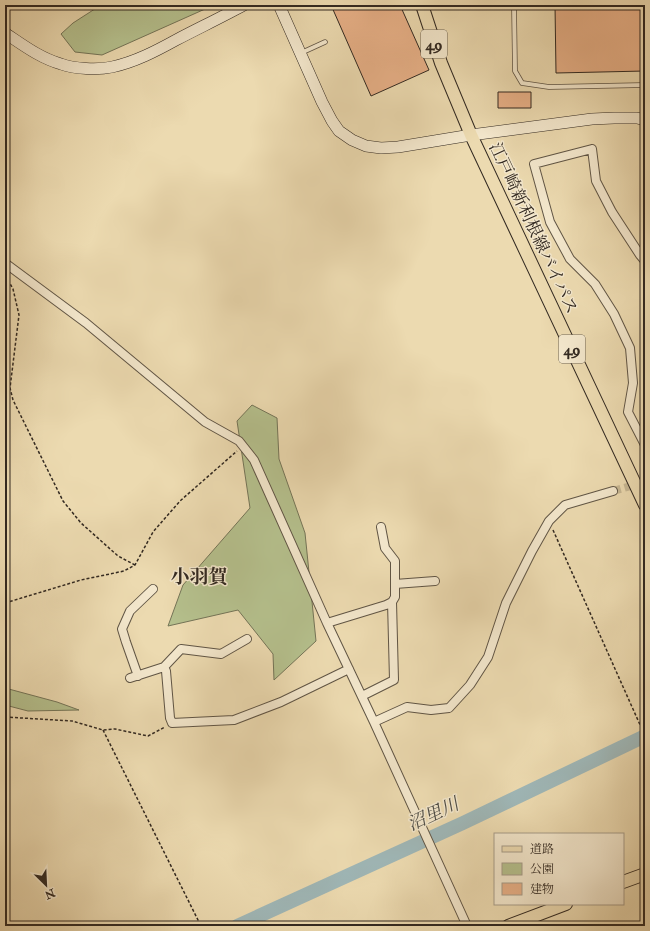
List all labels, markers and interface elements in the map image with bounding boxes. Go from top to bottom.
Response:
road number: 49 [421,30,447,58]
street label: 江戸崎新利根線バイパス [485,139,583,317]
road number: 49 [559,335,585,363]
district label: 小羽賀 [170,565,228,589]
water label: 沼里川 [404,792,464,836]
legend [494,833,624,905]
text: 道路 [530,842,554,857]
text: 公園 [530,862,554,877]
north arrow [26,865,66,905]
text: 建物 [530,882,554,897]
text: N [42,885,58,902]

